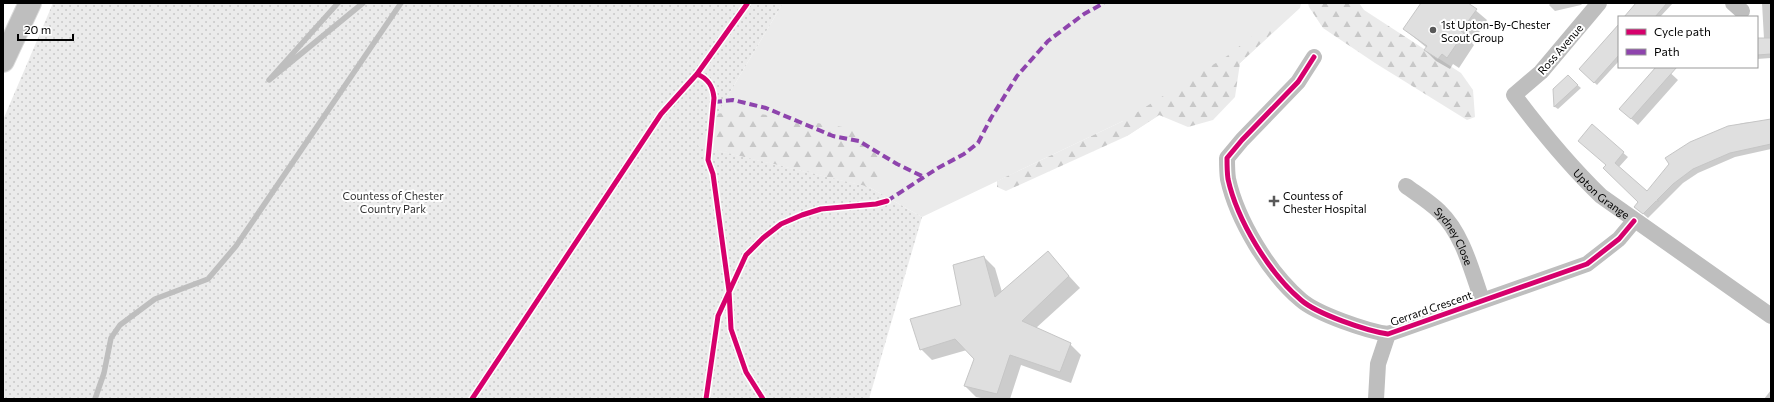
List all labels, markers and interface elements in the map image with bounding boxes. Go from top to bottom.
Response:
scale bar [18,16,73,42]
legend [1618,16,1758,68]
place label: 1st Upton-By-Chester Scout Group [1441,18,1551,44]
street label: Ross Avenue [1535,21,1585,77]
text: 20 m [24,22,51,36]
text: Cycle path [1654,24,1711,38]
marker: 1st Upton-By-Chester Scout Group [1428,25,1438,35]
text: Path [1654,44,1680,58]
street label: Upton Grange [1571,166,1633,221]
park label: Countess of Chester Country Park [342,189,444,215]
place label: Countess of Chester Hospital [1283,189,1366,215]
marker: Countess of Chester Hospital [1268,195,1280,207]
street label: Sydney Close [1432,204,1476,267]
street label: Gerrard Crescent [1388,288,1474,328]

